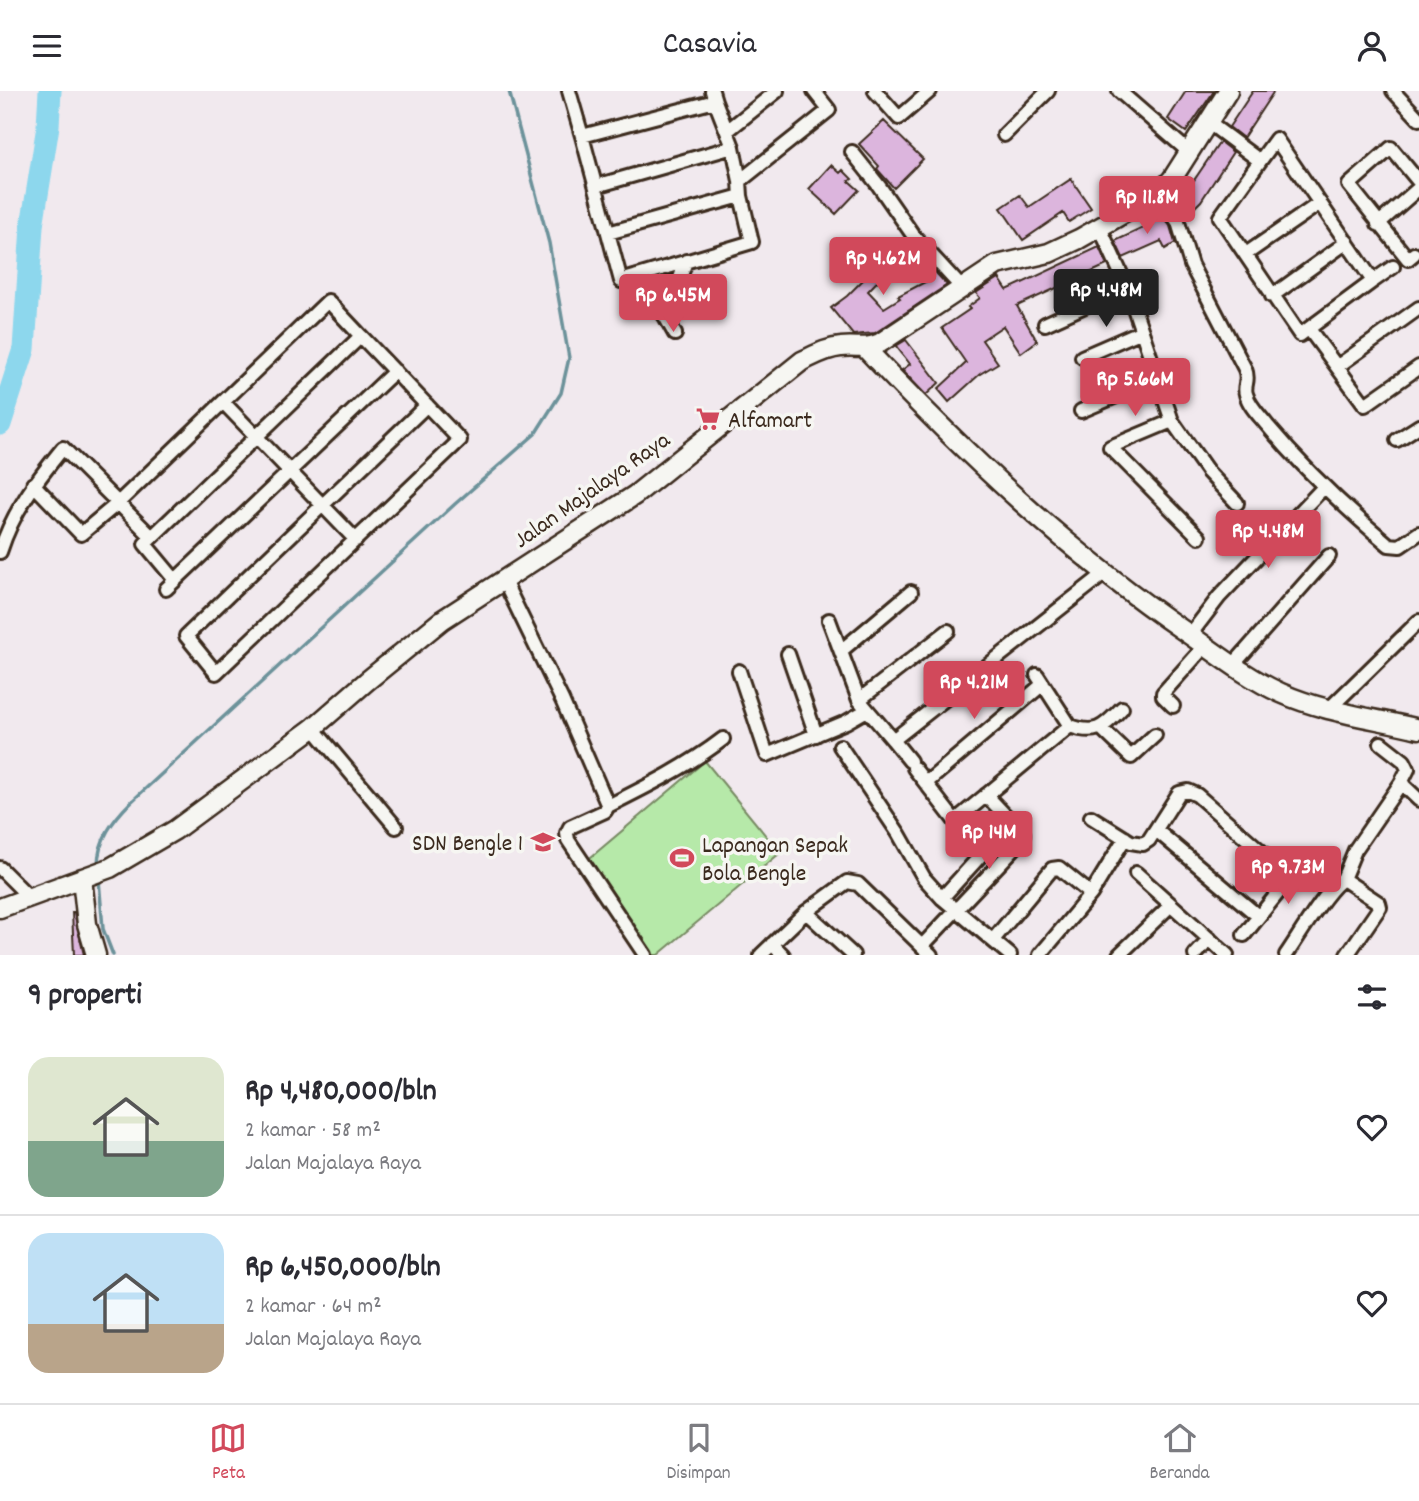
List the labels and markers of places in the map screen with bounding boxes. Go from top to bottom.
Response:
pin: Rp 11.8M [1075,177,1219,236]
pin: Rp 4.62M [811,237,955,297]
pin: Rp 4.48M [1034,269,1178,329]
pin: Rp 6.45M [601,275,745,334]
pin: Rp 5.66M [1063,359,1207,418]
supermarket icon: Alfamart [694,405,722,433]
place label: Alfamart [728,405,812,439]
pin: Rp 4.48M [1196,511,1340,570]
pin: Rp 4.21M [902,661,1046,721]
pin: Rp 14M [932,811,1046,871]
place label: SDN Bengle 1 [412,828,523,862]
school or university icon: SDN Bengle 1 [529,828,557,856]
place label: Lapangan Sepak Bola Bengle [702,830,848,892]
sports icon: Lapangan Sepak Bola Bengle [668,844,696,872]
pin: Rp 9.73M [1216,847,1360,906]

